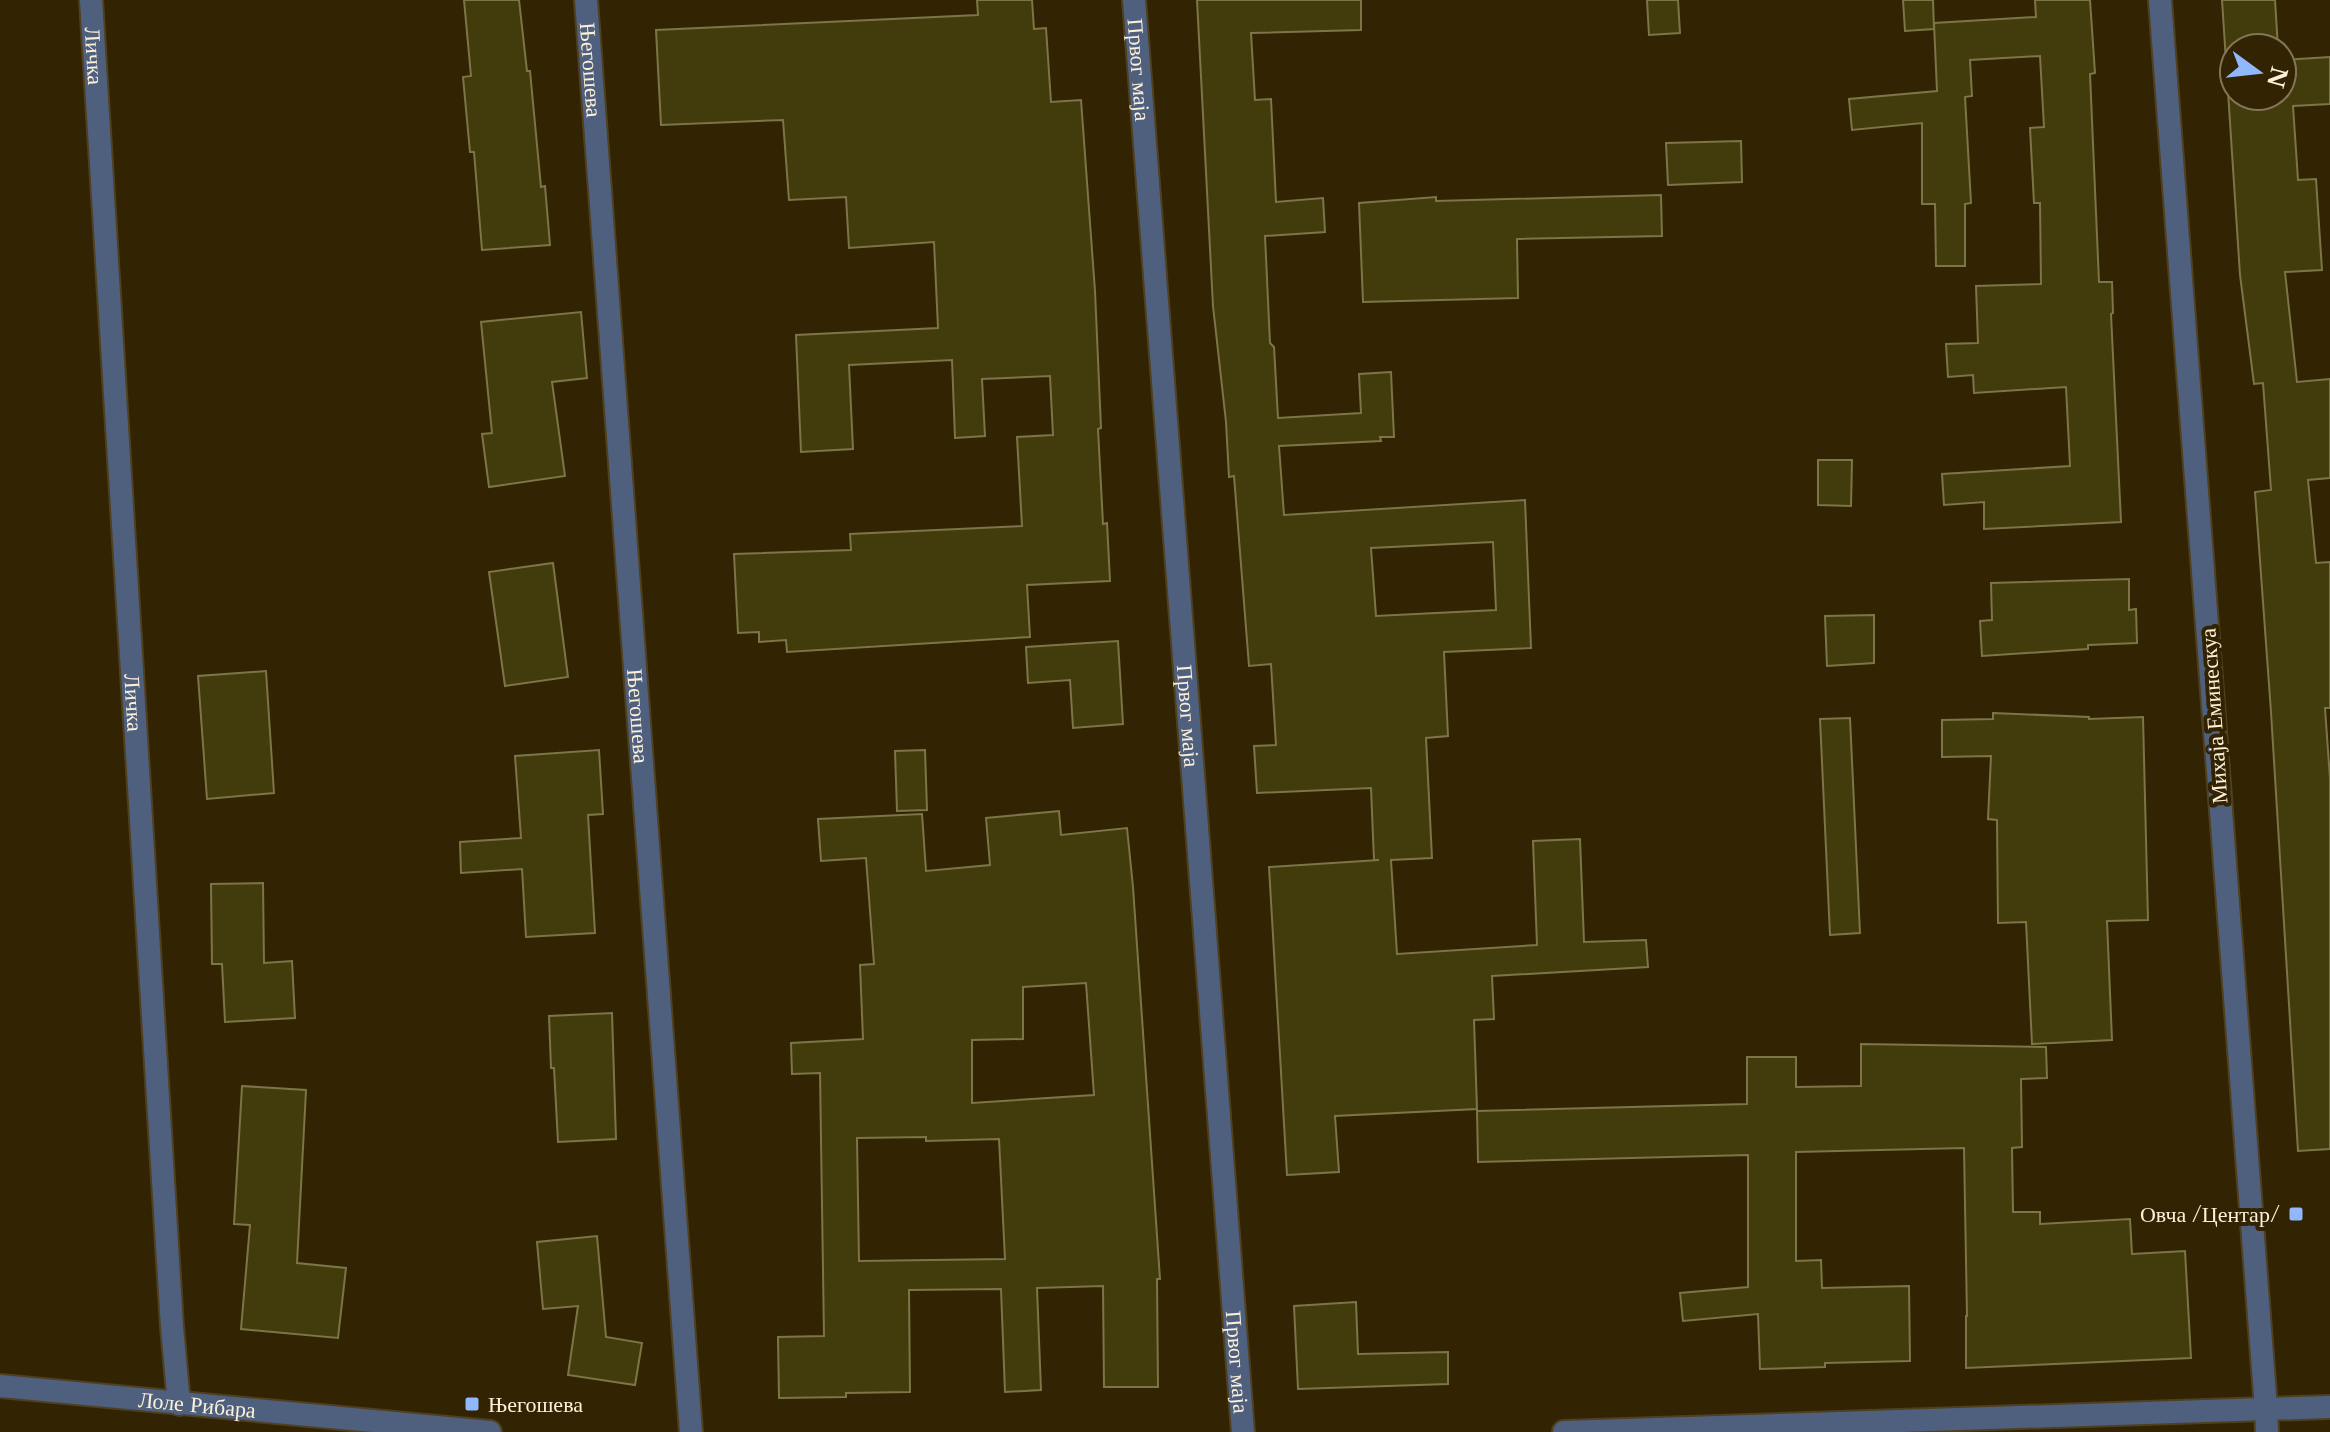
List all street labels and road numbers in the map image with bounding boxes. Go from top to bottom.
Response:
street label: Првог маја [1122,17,1157,122]
street label: Његошева [574,21,608,118]
street label: Личка [79,26,110,86]
street label: Михаја Еминескуа [2194,627,2234,805]
street label: Првог маја [1171,664,1206,769]
street label: Његошева [622,668,655,765]
street label: Личка [119,673,149,733]
street label: Првог маја [1220,1310,1255,1415]
street label: Лоле Рибара [137,1386,257,1423]

